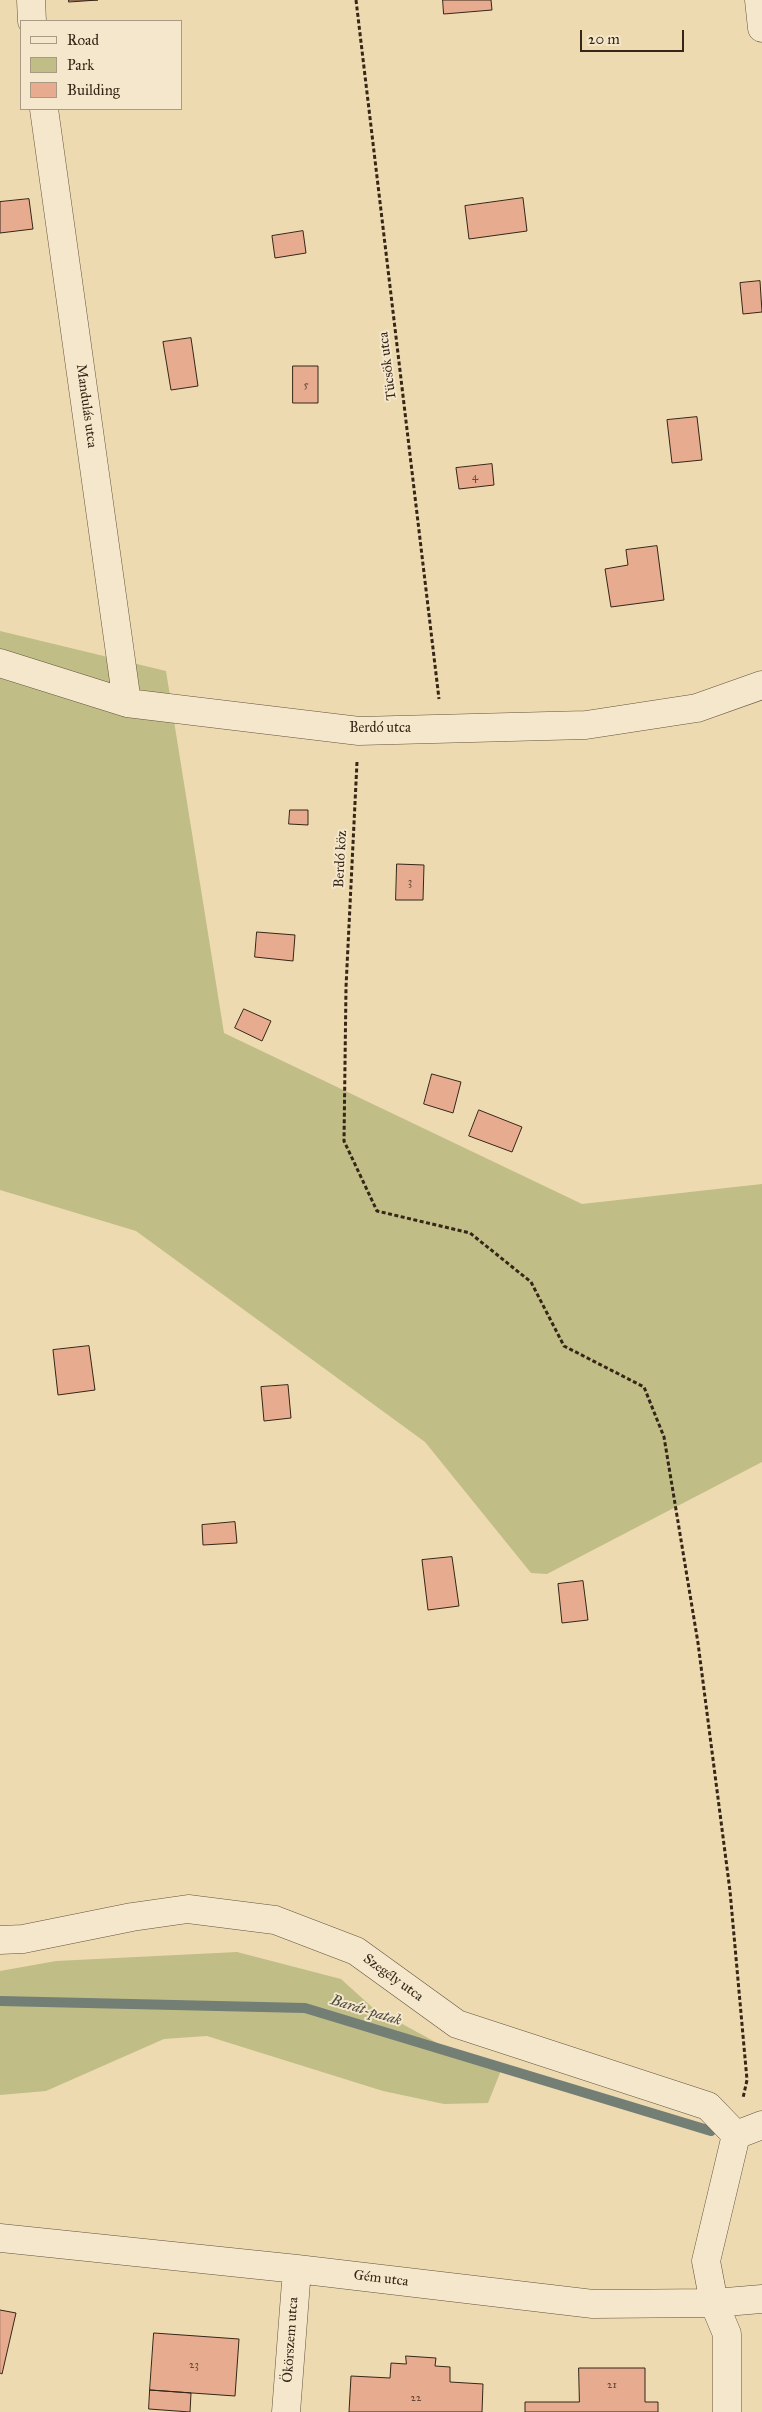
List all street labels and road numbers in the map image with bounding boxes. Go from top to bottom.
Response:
street label: Tücsök utca [375,331,401,401]
street label: Mandulás utca [72,363,100,449]
street label: Berdó utca [349,721,411,737]
street label: Berdó köz [331,830,351,888]
street label: Szegély utca [360,1951,426,2005]
street label: Gém utca [353,2267,409,2291]
street label: Ökörszem utca [280,2297,302,2383]

